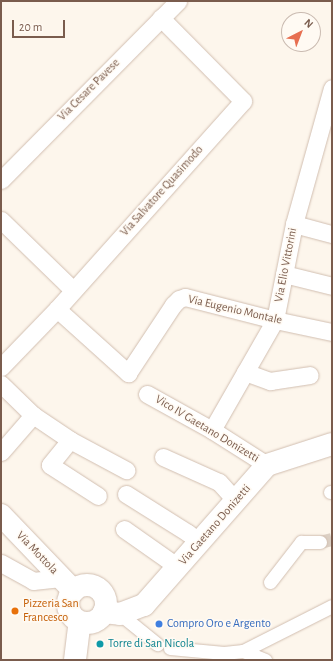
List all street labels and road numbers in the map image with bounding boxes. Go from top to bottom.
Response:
street label: Via Cesare Pavese [55,56,123,124]
street label: Via Salvatore Quasimodo [118,143,206,239]
street label: Via Elio Vittorini [272,227,300,303]
street label: Via Eugenio Montale [186,292,284,328]
street label: Vico IV Gaetano Donizetti [152,392,262,466]
street label: Via Gaetano Donizetti [176,482,254,568]
street label: Via Mottola [13,529,61,577]

